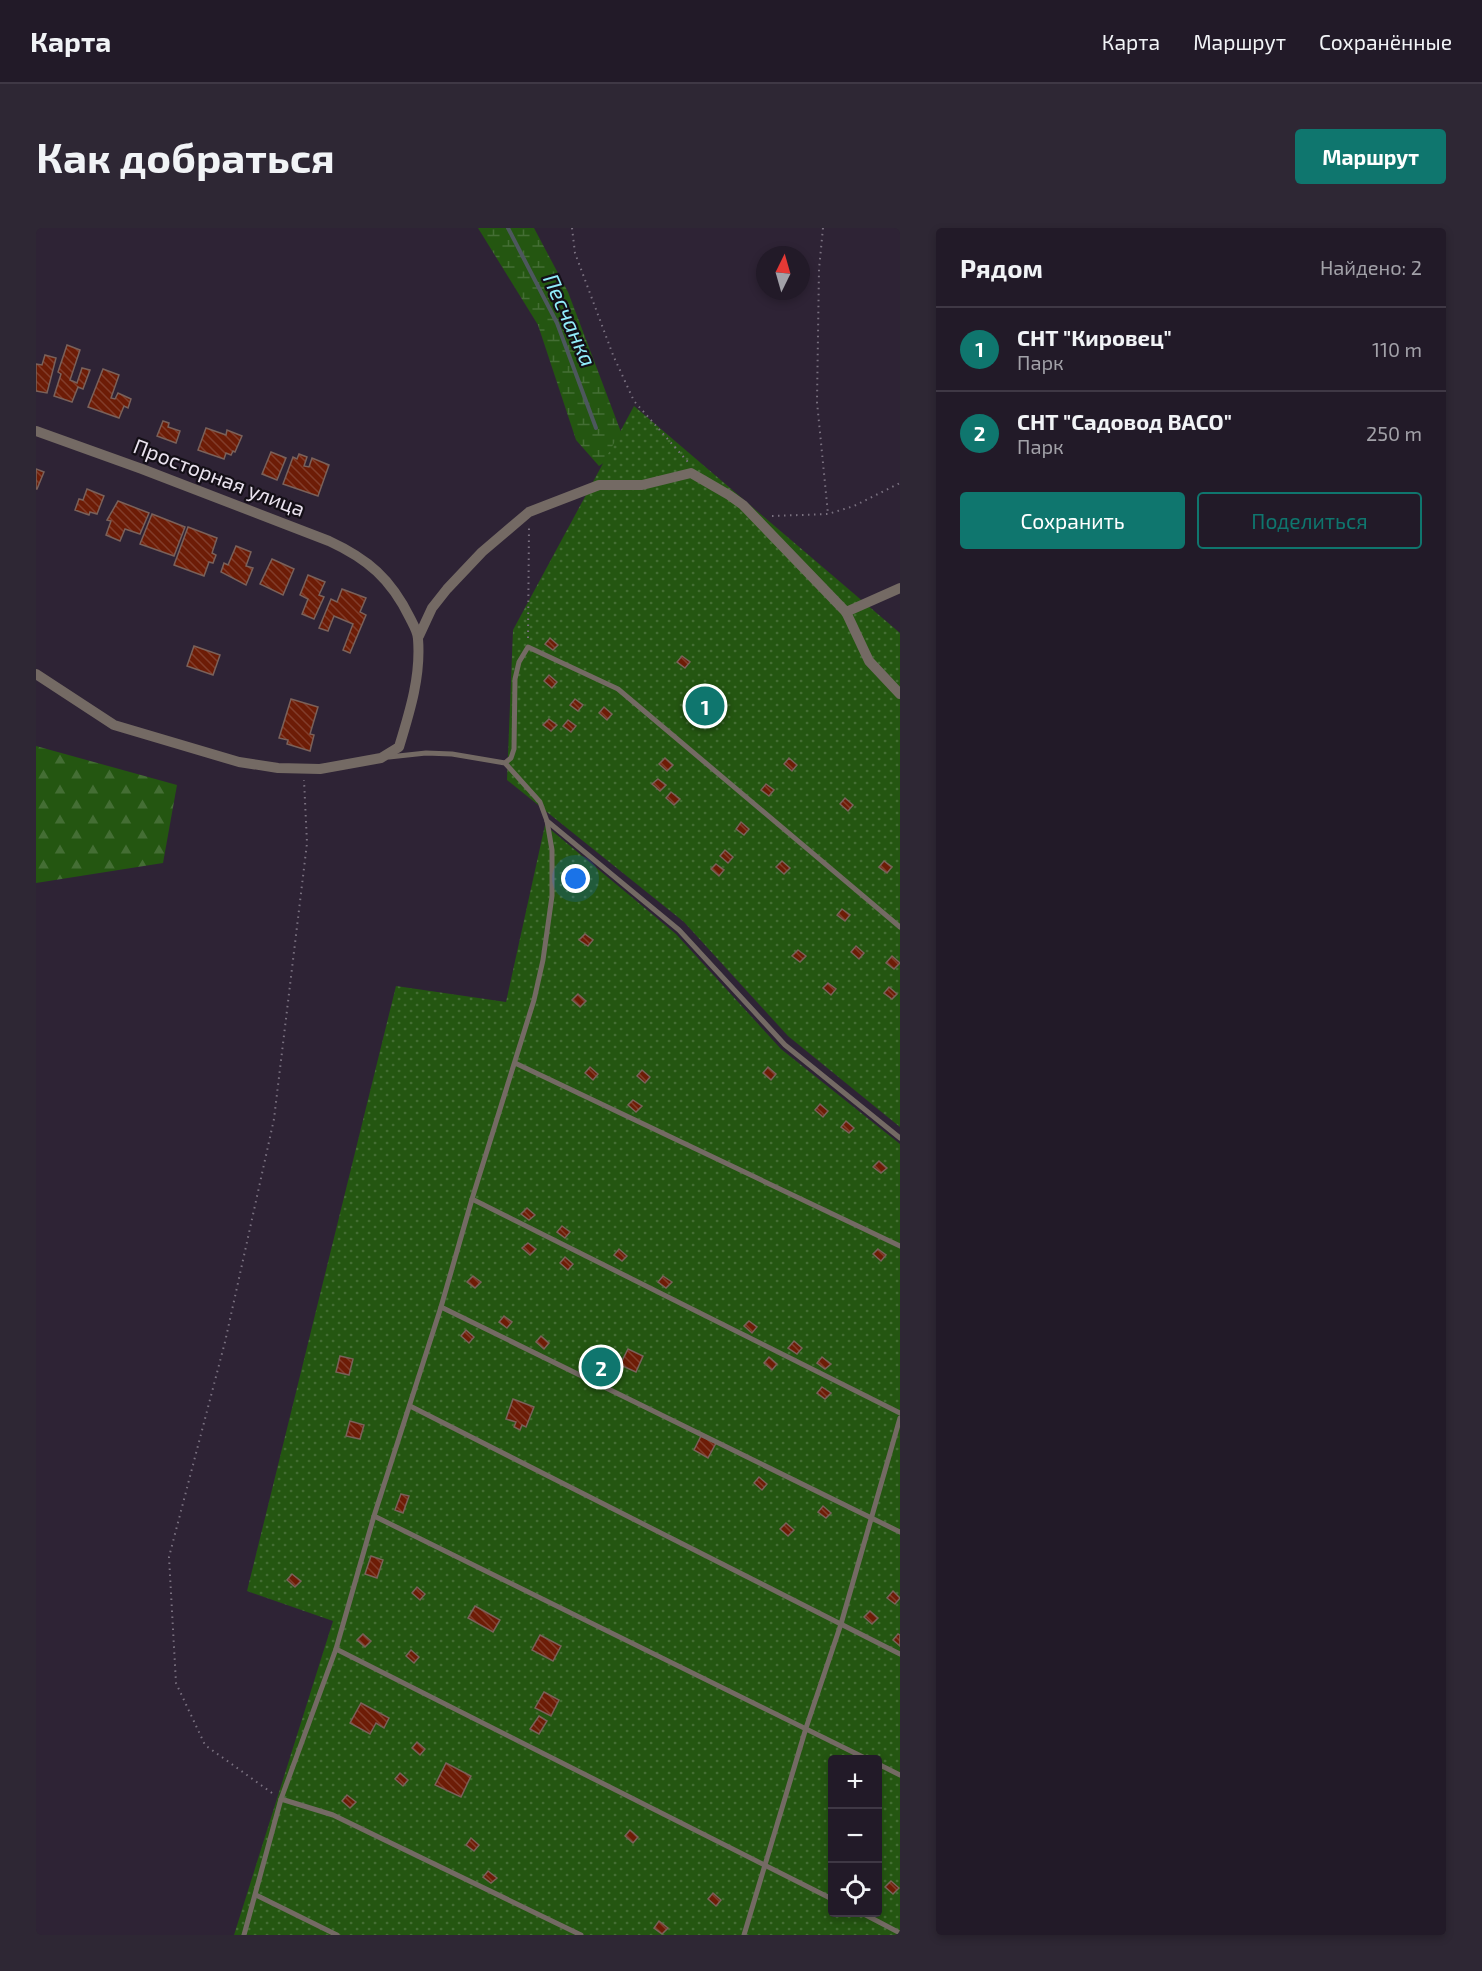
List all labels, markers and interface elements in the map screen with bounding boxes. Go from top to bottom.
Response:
text: Карта [30,24,111,58]
text: Карта [1102,29,1160,54]
text: Маршрут [1193,29,1286,54]
text: Сохранённые [1319,29,1452,54]
button: Маршрут [1295,129,1446,184]
text: Как добраться [36,131,335,181]
north arrow [756,246,810,300]
text: Рядом [960,252,1043,283]
text: Найдено: 2 [1320,255,1422,279]
water label: Песчанка [539,269,603,370]
text: СНТ "Кировец" [1017,324,1172,350]
text: 1 [975,337,984,361]
text: 110 m [1372,337,1422,361]
text: Парк [1017,350,1064,374]
text: СНТ "Садовод ВАСО" [1017,408,1232,434]
text: 2 [974,421,985,445]
text: 250 m [1366,421,1422,445]
street label: Просторная улица [130,432,309,522]
text: Парк [1017,434,1064,458]
button: Сохранить [960,492,1185,549]
button: Поделиться [1197,492,1422,549]
pin: 1 [686,684,724,728]
your location [561,864,590,893]
pin: 2 [582,1344,620,1390]
map controls [828,1755,882,1917]
button: + [828,1755,882,1809]
button: − [828,1809,882,1863]
button: locate [828,1863,882,1917]

